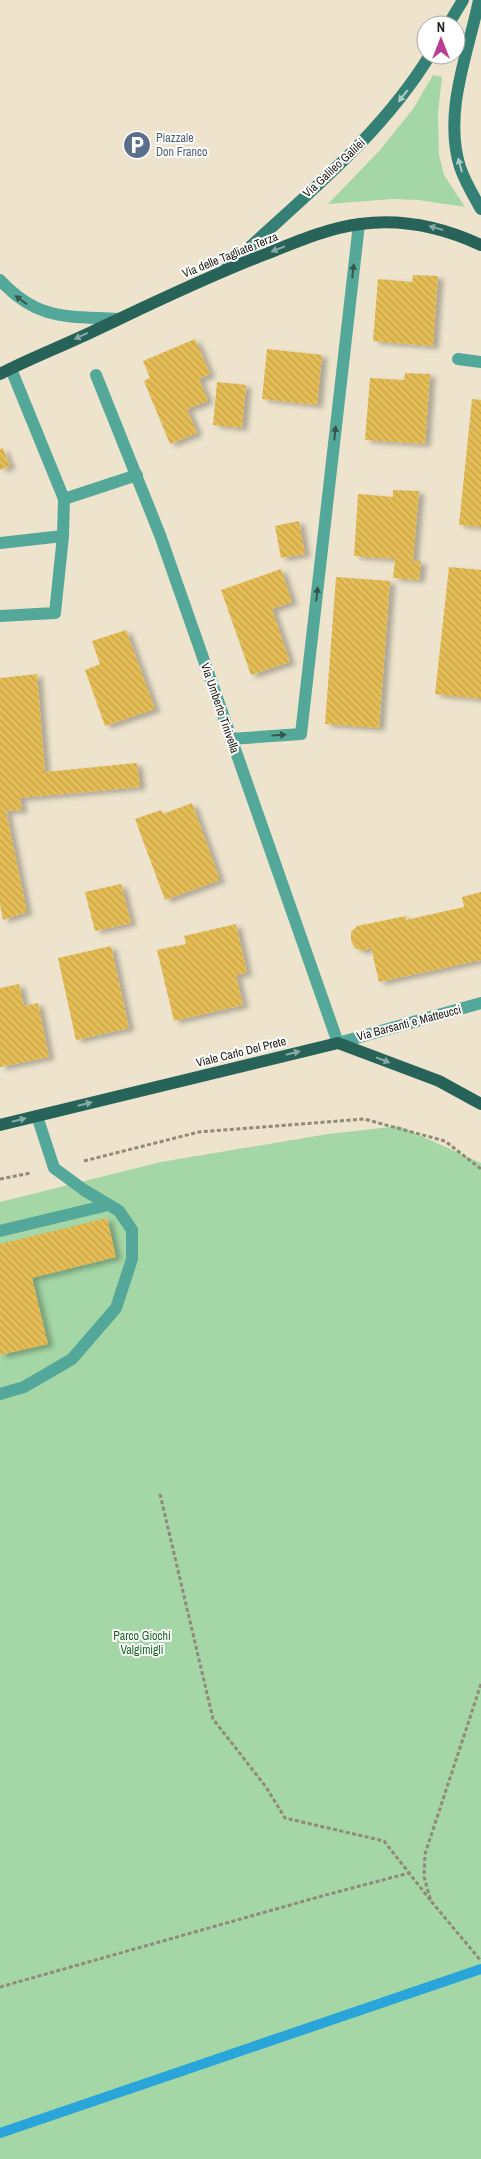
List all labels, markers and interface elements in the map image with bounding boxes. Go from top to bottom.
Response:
north arrow [416,15,466,65]
text: N [437,18,445,36]
one-way arrow [397,89,408,102]
parking icon: Piazzale Don Franco [122,130,152,160]
place label: Piazzale Don Franco [156,130,207,160]
street label: Via Galileo Galilei [299,135,369,201]
one-way arrow [456,157,464,172]
one-way arrow [428,223,443,231]
street label: Via delle Tagliate Terza [180,228,281,282]
one-way arrow [271,246,285,254]
one-way arrow [349,263,357,279]
one-way arrow [14,295,28,305]
one-way arrow [74,333,88,341]
one-way arrow [331,424,339,440]
one-way arrow [313,586,321,602]
street label: Via Umberto Tinivella [197,661,243,756]
one-way arrow [272,731,288,739]
street label: Via Barsanti e Matteucci [355,1001,463,1045]
street label: Viale Carlo Del Prete [194,1033,288,1071]
one-way arrow [285,1049,300,1057]
one-way arrow [376,1056,391,1064]
one-way arrow [77,1100,92,1108]
one-way arrow [11,1116,26,1124]
park label: Parco Giochi Valgimigli [113,1628,171,1658]

